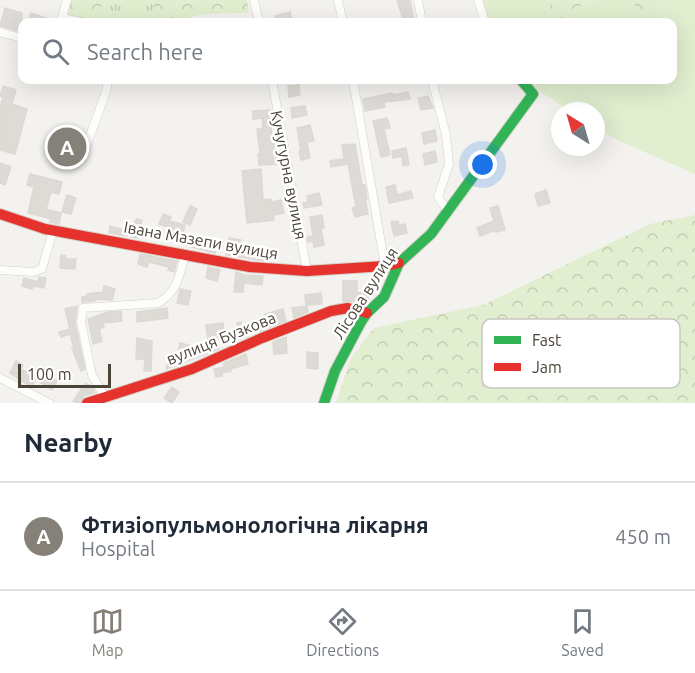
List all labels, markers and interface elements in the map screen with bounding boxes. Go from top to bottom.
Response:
search box [18,18,677,84]
icon: search [39,35,72,68]
text: Search here [87,39,203,64]
north arrow [551,102,605,156]
street label: Кучугурна вулиця [268,109,310,241]
pin: A [48,124,86,170]
your location [468,150,497,179]
street label: Івана Мазепи вулиця [122,218,280,262]
street label: Лісова вулиця [329,244,401,342]
street label: вулиця Бузкова [164,308,278,368]
legend [482,319,680,388]
text: Fast [532,331,562,349]
text: Jam [532,358,562,376]
scale bar [18,361,111,388]
text: 100 m [27,365,72,383]
text: Nearby [24,428,112,457]
text: Фтизіопульмонологічна лікарня [81,512,429,537]
text: A [36,525,51,548]
text: 450 m [615,525,671,548]
text: Hospital [81,537,155,560]
tab: Map [91,605,124,659]
tab: Directions [306,605,379,659]
tab: Saved [561,605,604,659]

